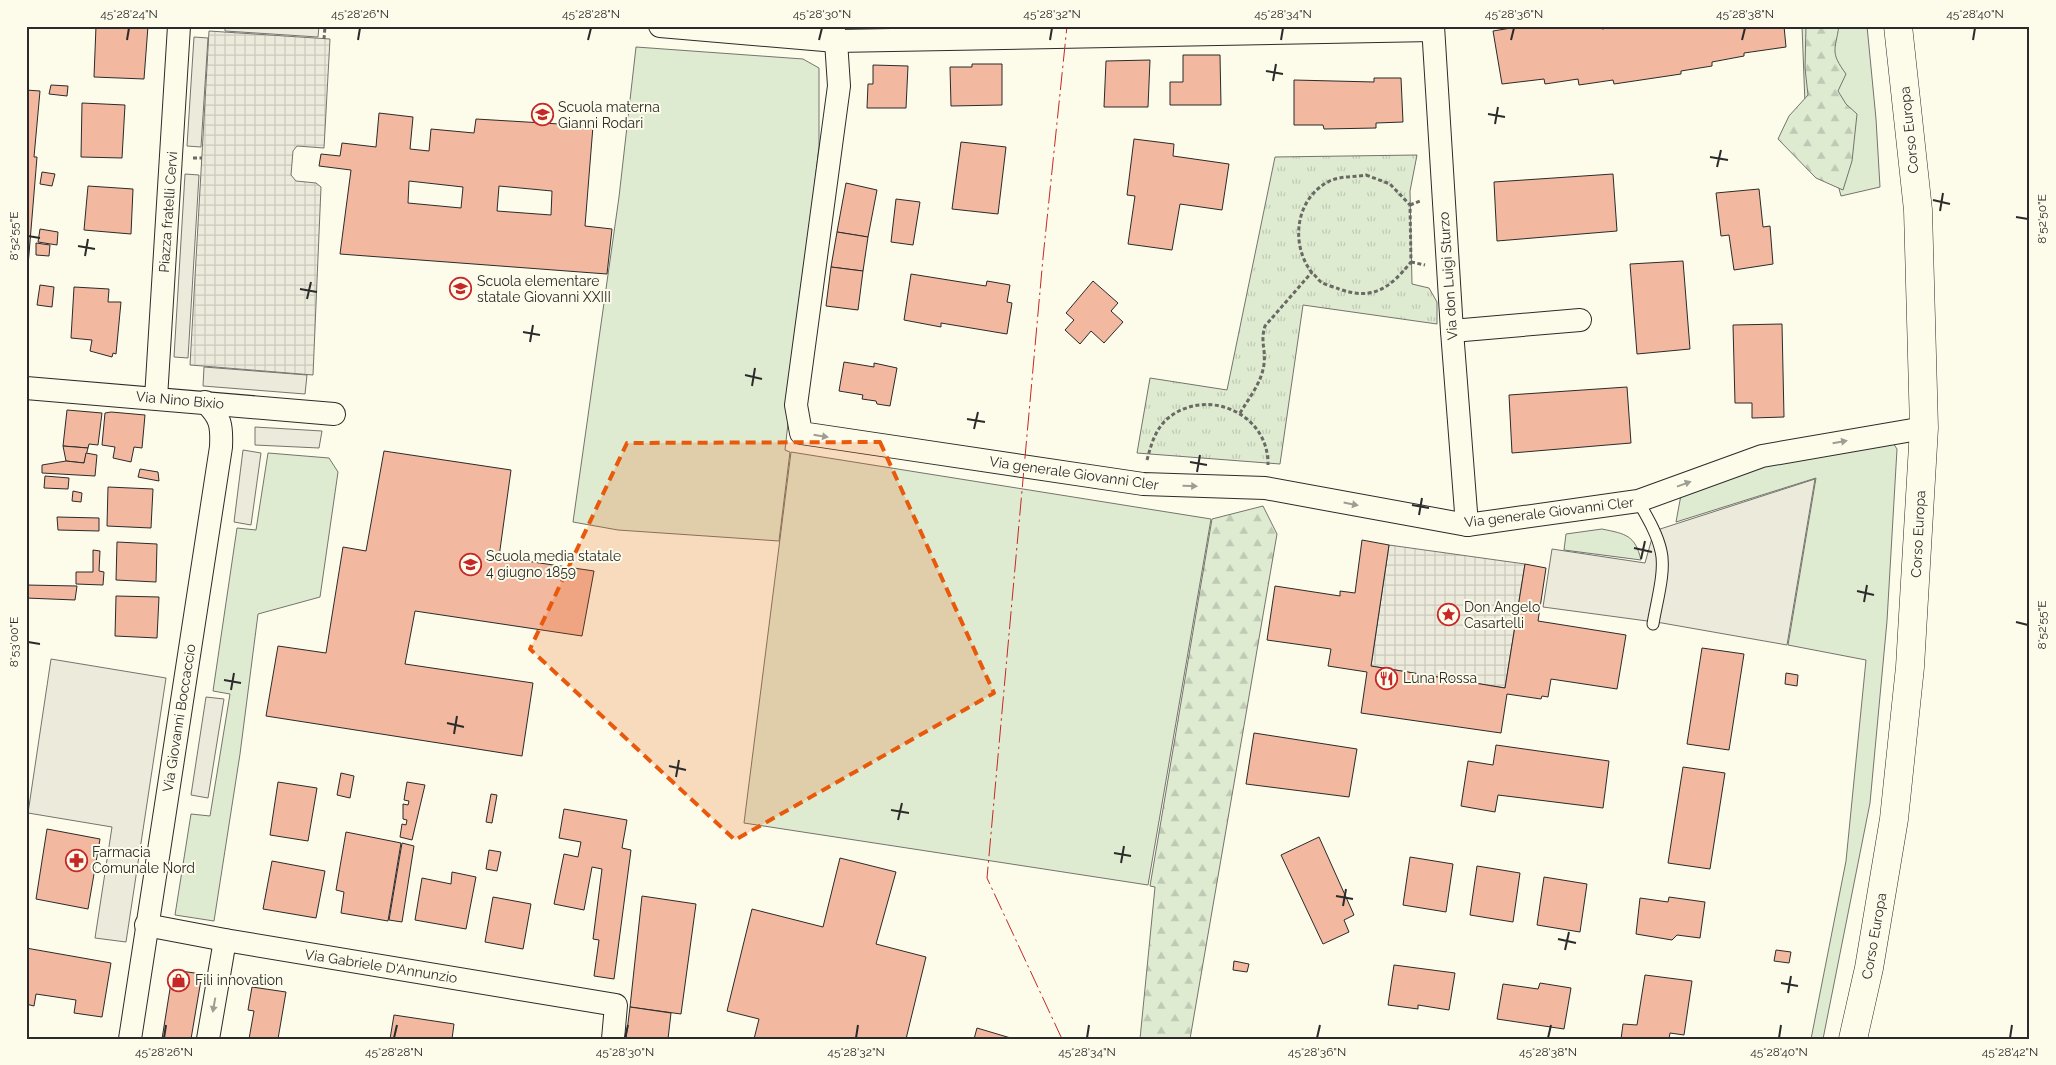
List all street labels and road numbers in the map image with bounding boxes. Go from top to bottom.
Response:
street label: Corso Europa [1896,86,1922,174]
street label: Piazza fratelli Cervi [156,151,180,273]
street label: Via don Luigi Sturzo [1436,211,1460,341]
street label: Via Nino Bixio [135,388,225,412]
street label: Via generale Giovanni Cler [988,453,1160,493]
street label: Corso Europa [1908,490,1928,578]
street label: Via generale Giovanni Cler [1463,494,1635,530]
street label: Via Giovanni Boccaccio [159,643,199,793]
street label: Corso Europa [1859,892,1889,980]
street label: Via Gabriele D'Annunzio [304,946,458,986]

